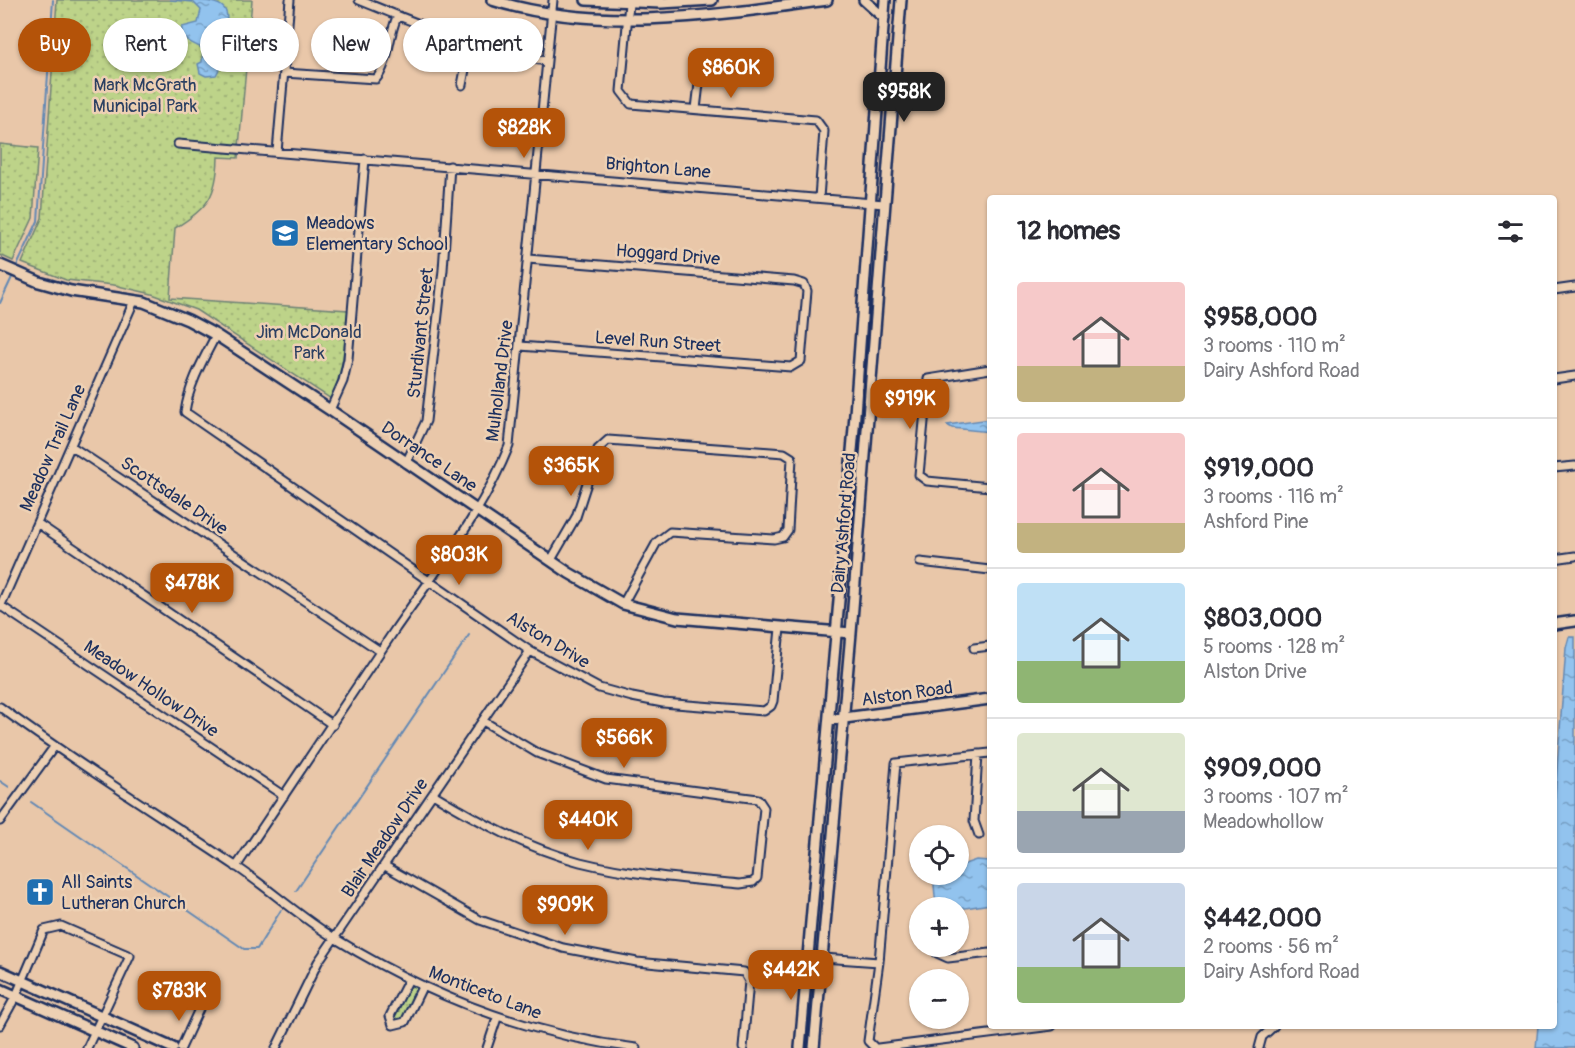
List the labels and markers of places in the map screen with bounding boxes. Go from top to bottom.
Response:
pin: $860K [689,48,773,99]
pin: $958K [862,72,946,123]
pin: $828K [482,108,566,159]
place label: Meadows Elementary School [306,212,448,256]
school or university icon: Meadows Elementary School [269,217,301,249]
pin: $919K [868,379,952,430]
pin: $365K [529,446,613,497]
pin: $803K [417,535,501,586]
pin: $478K [150,563,234,614]
pin: $566K [582,718,666,769]
pin: $440K [546,800,630,851]
place label: All Saints Lutheran Church [61,871,186,915]
church icon: All Saints Lutheran Church [24,876,56,908]
pin: $909K [523,885,607,936]
pin: $442K [749,950,833,1001]
pin: $783K [137,971,221,1022]

